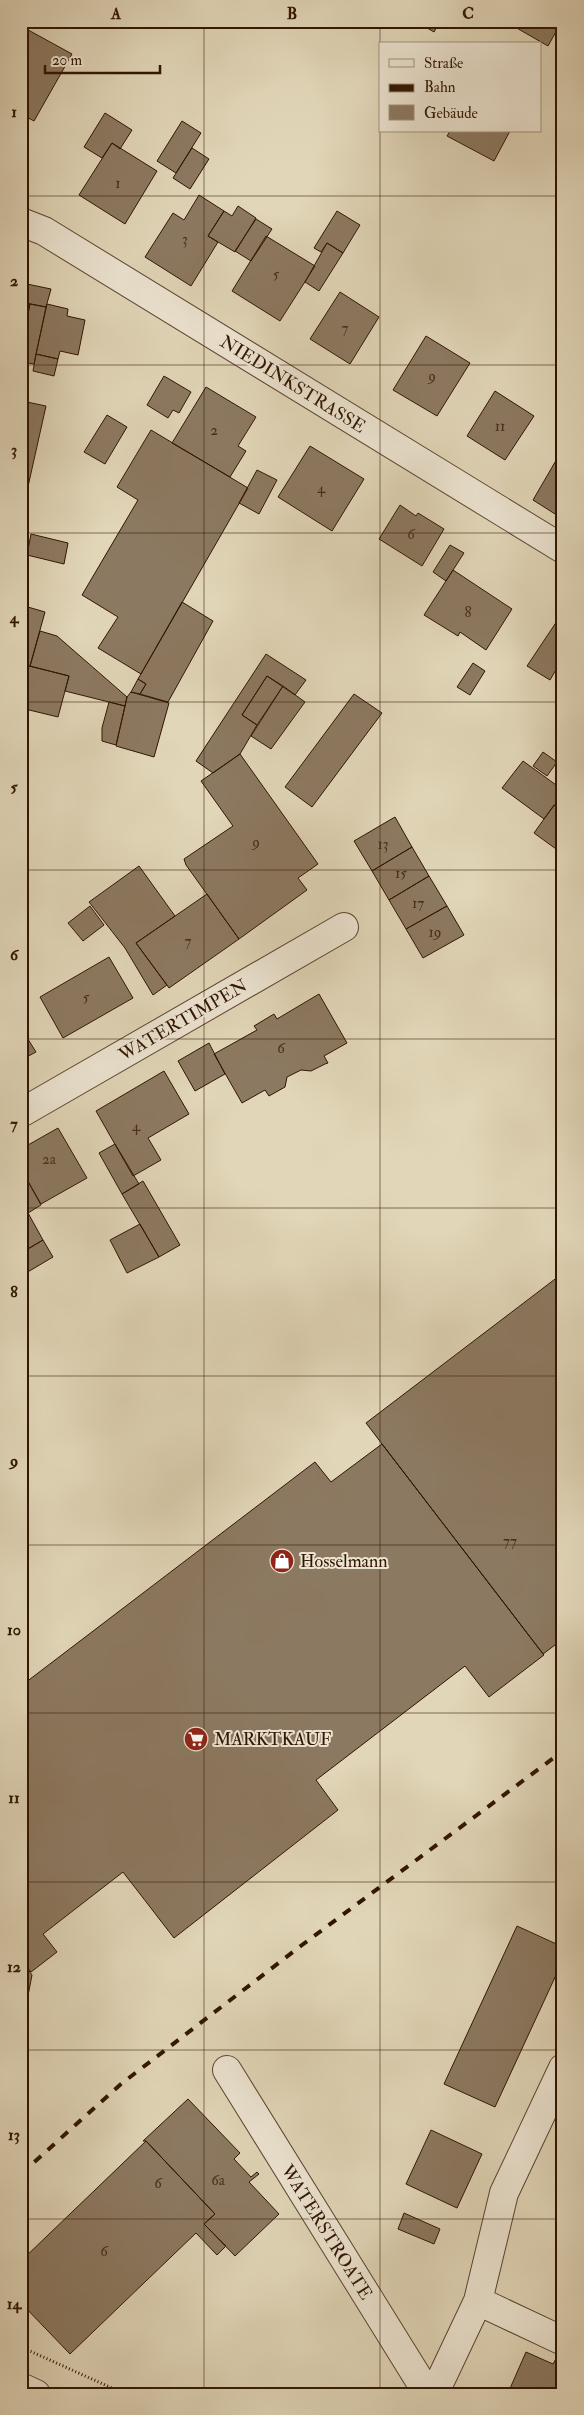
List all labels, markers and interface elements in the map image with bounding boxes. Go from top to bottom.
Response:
text: A [110,4,122,24]
text: B [287,4,297,24]
text: C [462,4,474,24]
scale bar [45,42,160,74]
legend [379,42,542,132]
text: 20 m [52,51,82,70]
text: Straße [424,54,463,73]
text: Bahn [424,78,456,97]
text: 1 [11,102,17,122]
text: Gebäude [424,104,478,123]
house number: 1 [115,174,121,193]
house number: 3 [182,230,188,249]
house number: 5 [273,265,280,284]
text: 2 [10,271,18,291]
house number: 7 [342,319,349,338]
street label: NIEDINKSTRASSE [216,330,370,439]
house number: 9 [427,367,436,386]
house number: 11 [495,417,505,436]
house number: 2 [210,421,218,440]
text: 3 [11,440,17,460]
house number: 4 [317,479,326,498]
house number: 6 [407,525,416,544]
house number: 8 [464,603,472,622]
text: 4 [9,608,20,628]
text: 5 [10,777,18,797]
house number: 9 [251,833,260,852]
house number: 13 [377,835,389,854]
house number: 15 [395,864,407,883]
house number: 17 [412,894,424,913]
house number: 19 [429,923,441,942]
house number: 7 [185,932,192,951]
text: 6 [10,945,20,965]
street label: WATERTIMPEN [114,974,252,1067]
house number: 5 [83,988,90,1007]
house number: 6 [277,1039,286,1058]
text: 7 [10,1114,18,1134]
house number: 4 [132,1117,141,1136]
house number: 2a [42,1150,57,1169]
text: 8 [10,1282,18,1302]
text: 9 [8,1451,18,1471]
house number: 77 [503,1532,517,1551]
shop icon: Hosselmann [269,1548,295,1574]
place label: Hosselmann [300,1550,388,1573]
text: 10 [7,1620,21,1640]
supermarket icon: MARKTKAUF [183,1726,209,1752]
place label: MARKTKAUF [214,1728,331,1751]
text: 11 [8,1788,20,1808]
text: 12 [7,1957,21,1977]
text: 13 [8,2125,20,2145]
street label: WATERSTROATE [275,2160,377,2304]
house number: 6a [211,2171,226,2190]
house number: 6 [154,2174,163,2193]
house number: 6 [100,2242,109,2261]
text: 14 [7,2294,23,2314]

